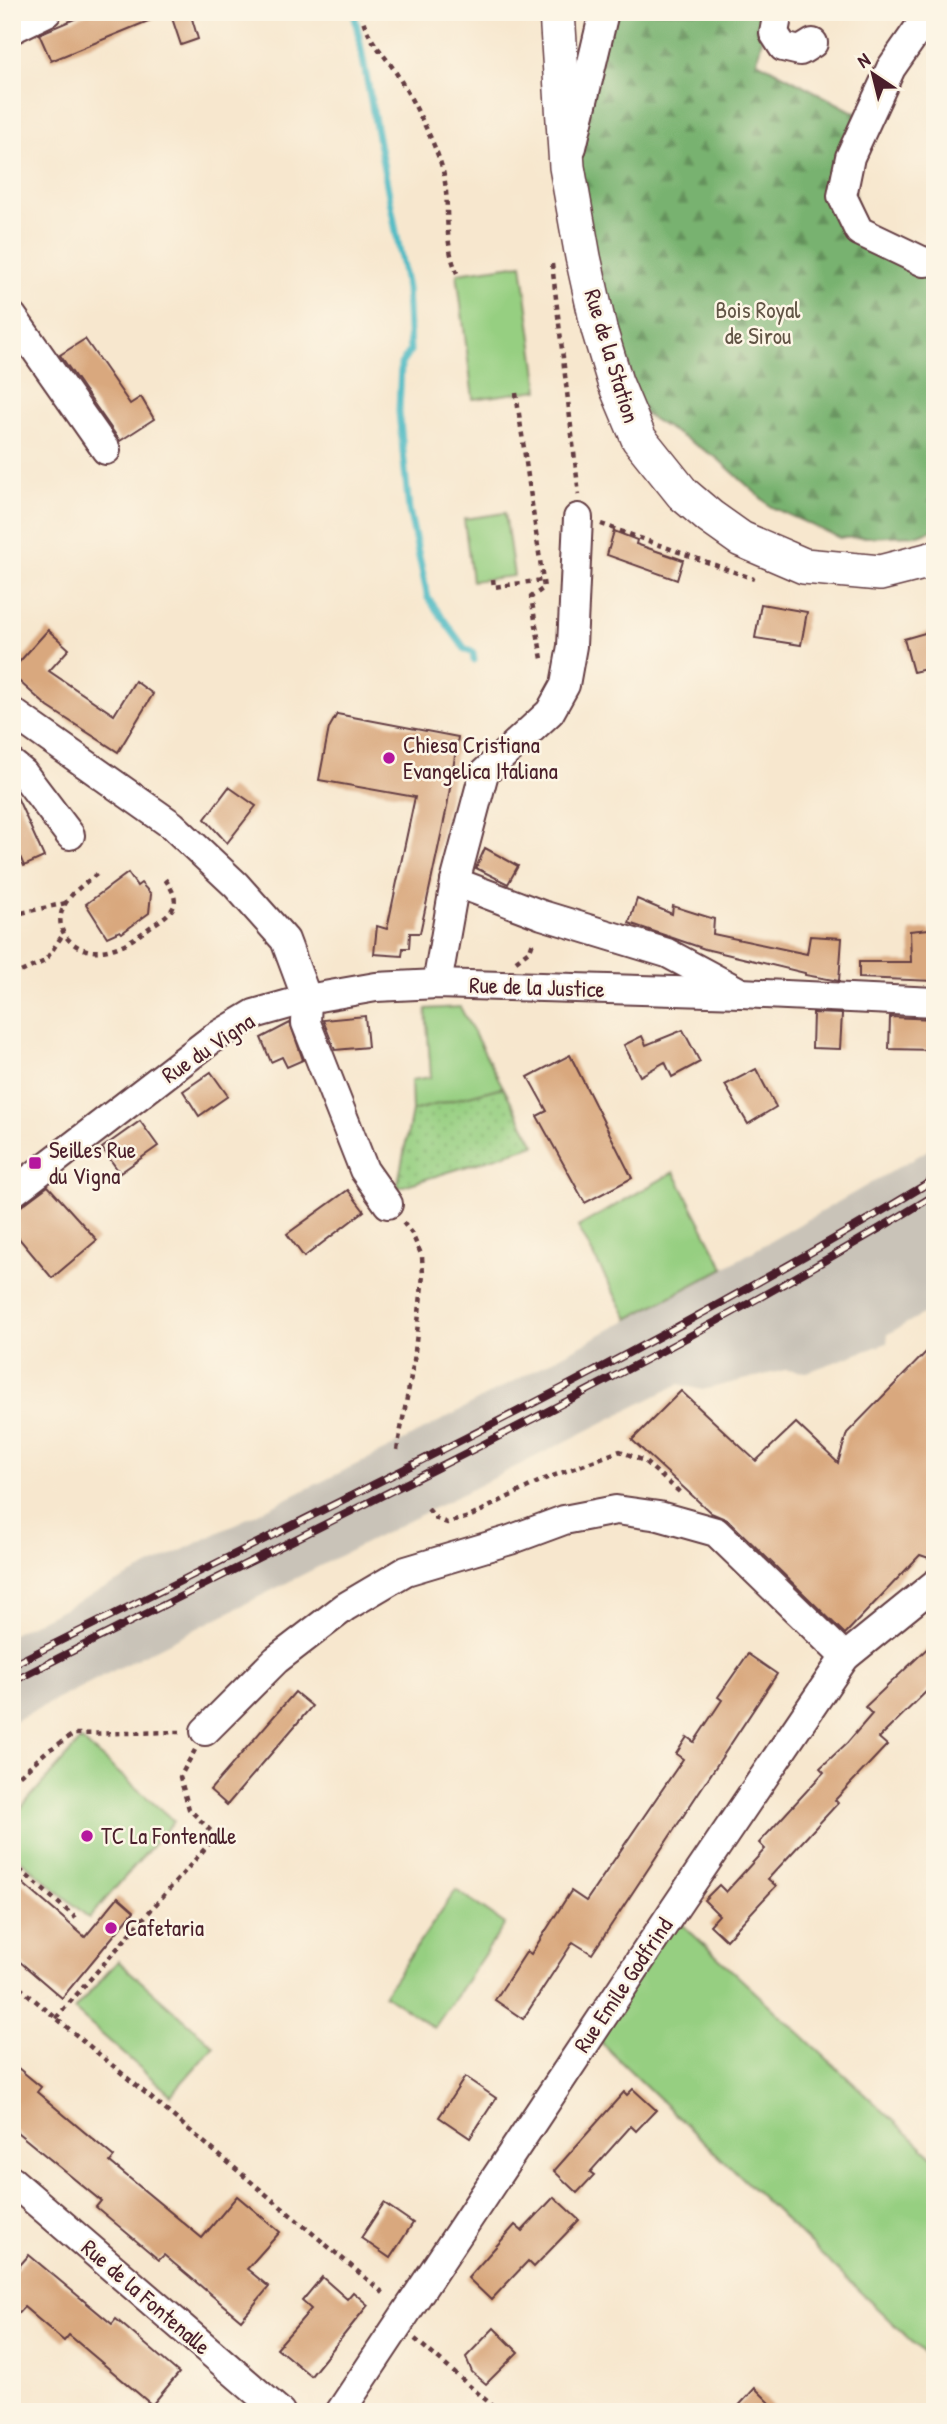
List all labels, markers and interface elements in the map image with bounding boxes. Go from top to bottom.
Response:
north arrow [838,38,908,108]
text: N [852,47,875,74]
street label: Rue de la Station [577,285,647,426]
park label: Bois Royal de Sirou [716,294,801,351]
place label: Chiesa Cristiana Evangelica Italiana [403,729,558,786]
marker: Chiesa Cristiana Evangelica Italiana [381,750,397,766]
street label: Rue de la Justice [469,969,605,1004]
street label: Rue du Vigna [155,1005,260,1090]
place label: Seilles Rue du Vigna [49,1134,136,1191]
marker: Seilles Rue du Vigna [27,1155,43,1171]
place label: TC La Fontenalle [101,1820,236,1851]
marker: TC La Fontenalle [79,1828,95,1844]
street label: Rue Emile Godfrind [566,1911,679,2058]
place label: Cafetaria [125,1912,204,1943]
marker: Cafetaria [103,1920,119,1936]
street label: Rue de la Fontenalle [75,2232,218,2361]

